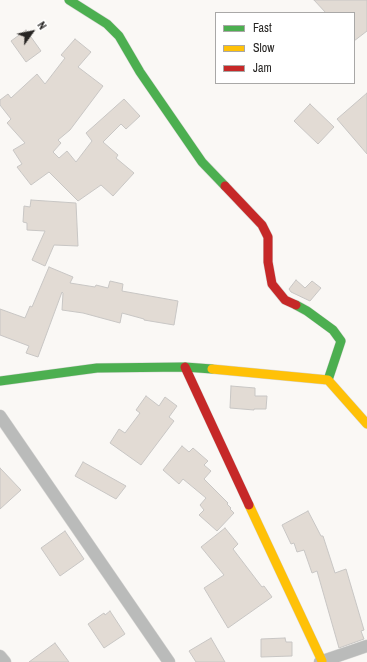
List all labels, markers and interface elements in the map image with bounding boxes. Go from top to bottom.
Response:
north arrow [12,12,52,52]
legend [215,12,355,84]
text: N [34,19,50,32]
text: Fast [253,20,272,36]
text: Slow [253,40,274,56]
text: Jam [253,60,272,76]

